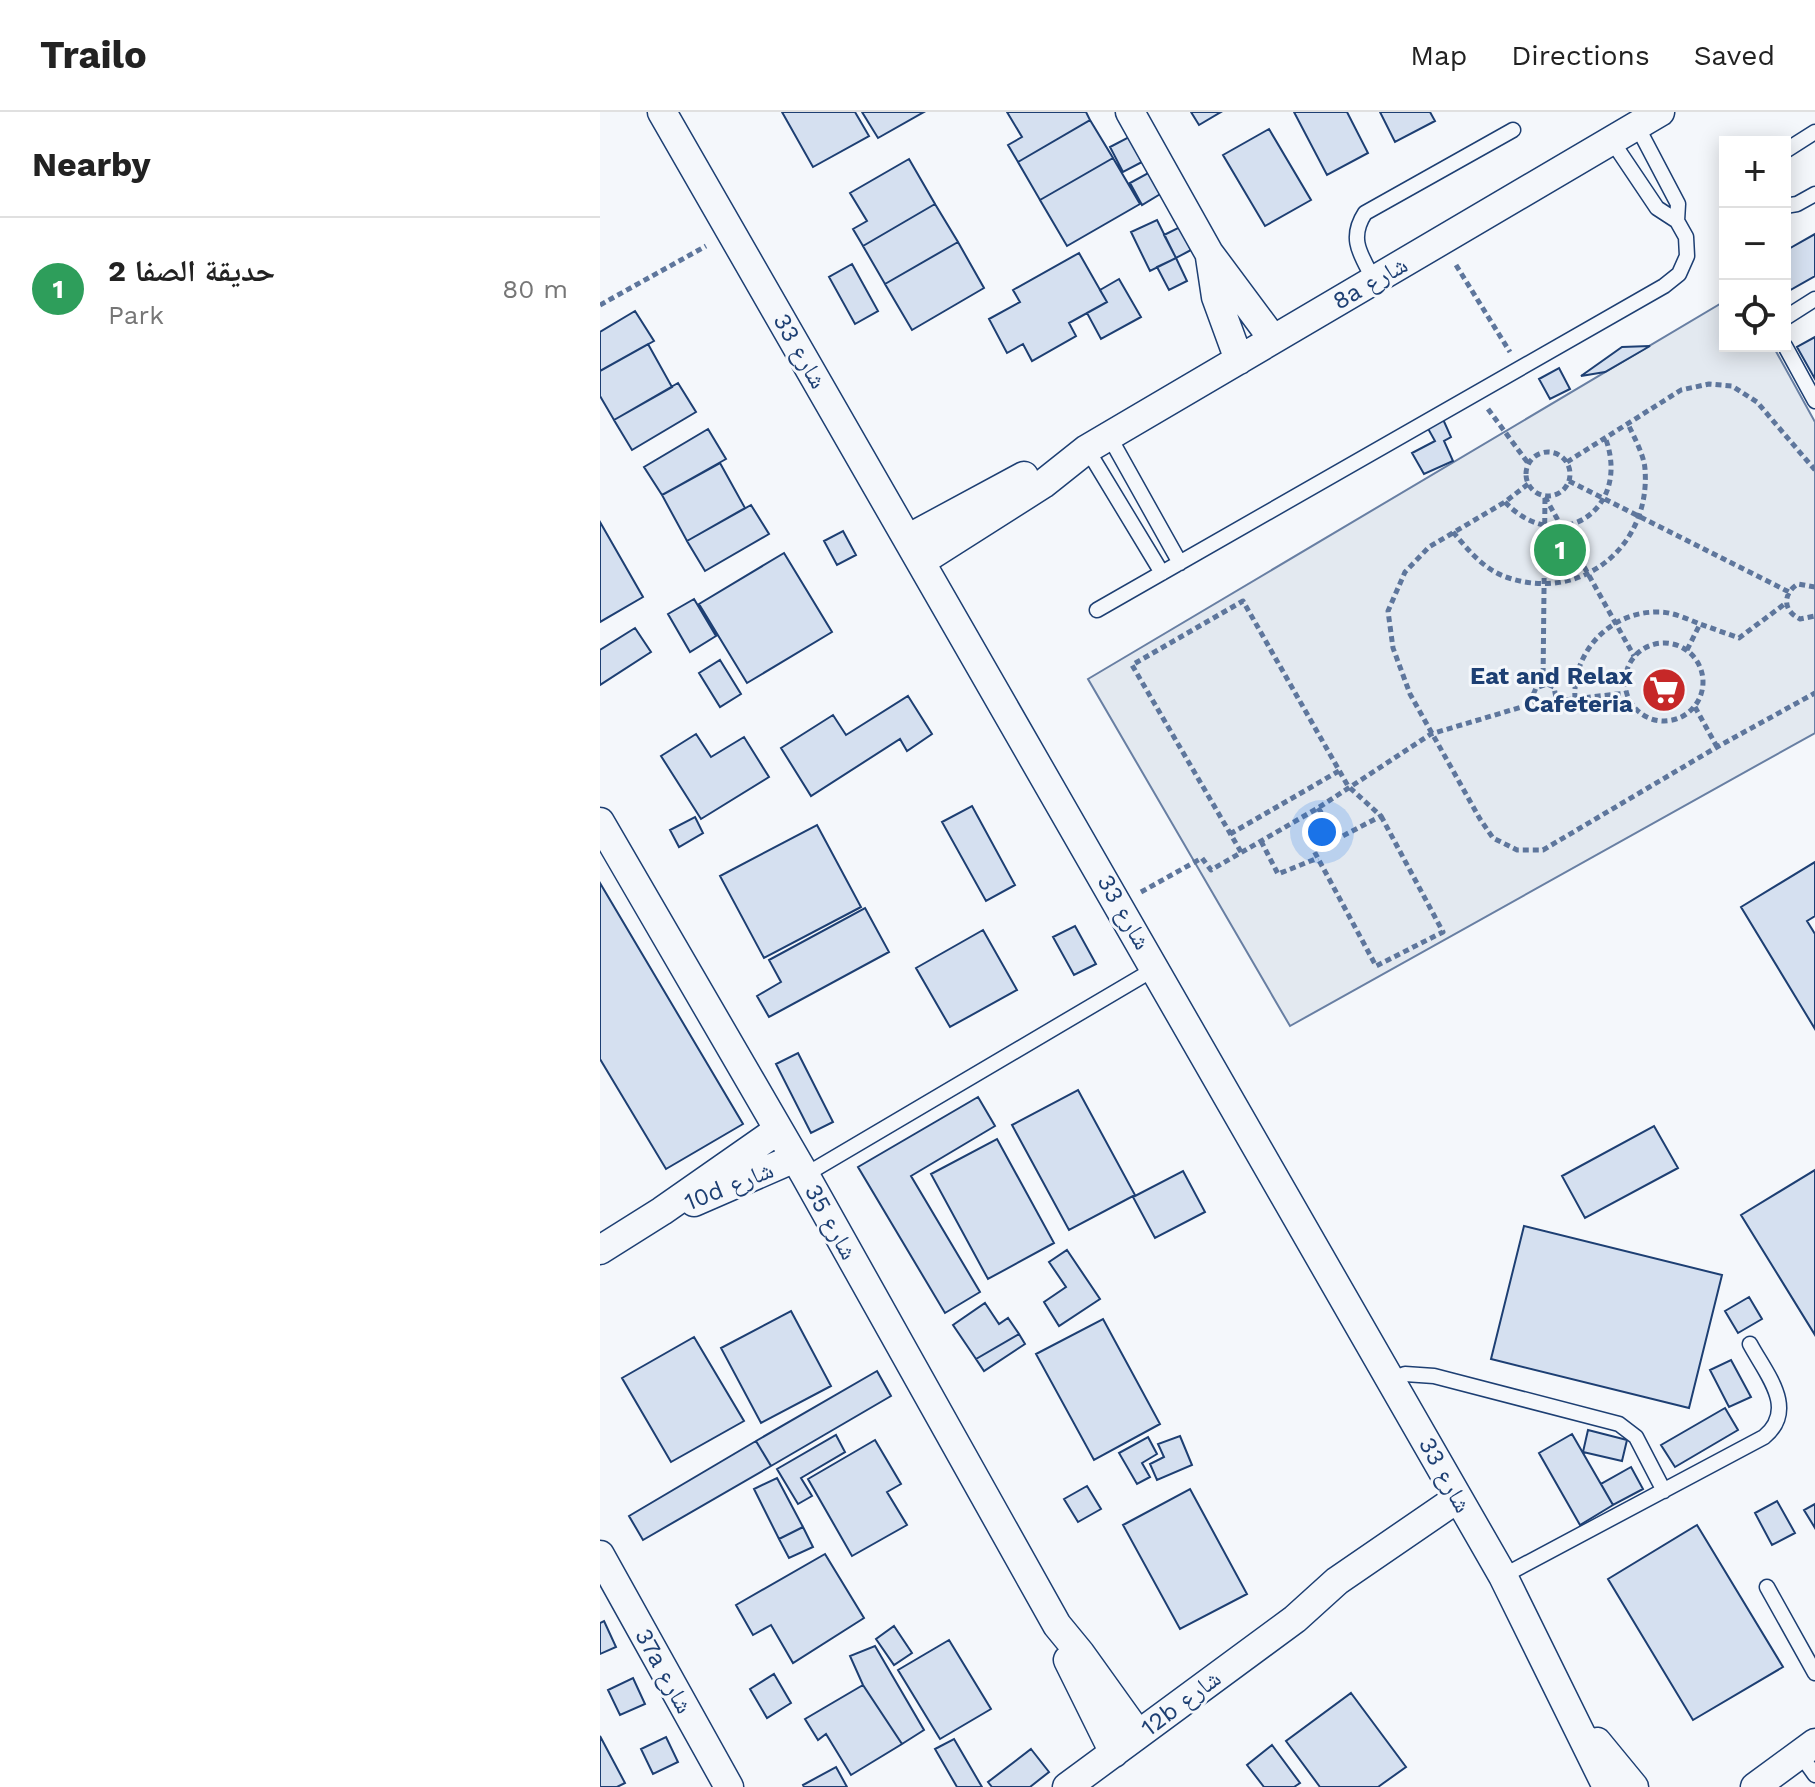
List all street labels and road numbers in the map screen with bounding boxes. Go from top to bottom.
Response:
street label: 8a شارع [1328,250,1413,316]
street label: شارع 33 [767,309,833,394]
street label: شارع 33 [1091,870,1157,955]
street label: 10d شارع [681,1156,778,1217]
street label: شارع 35 [798,1179,863,1265]
street label: شارع 33 [1412,1432,1477,1518]
street label: 37a شارع [628,1624,699,1719]
street label: 12b شارع [1136,1664,1227,1743]

